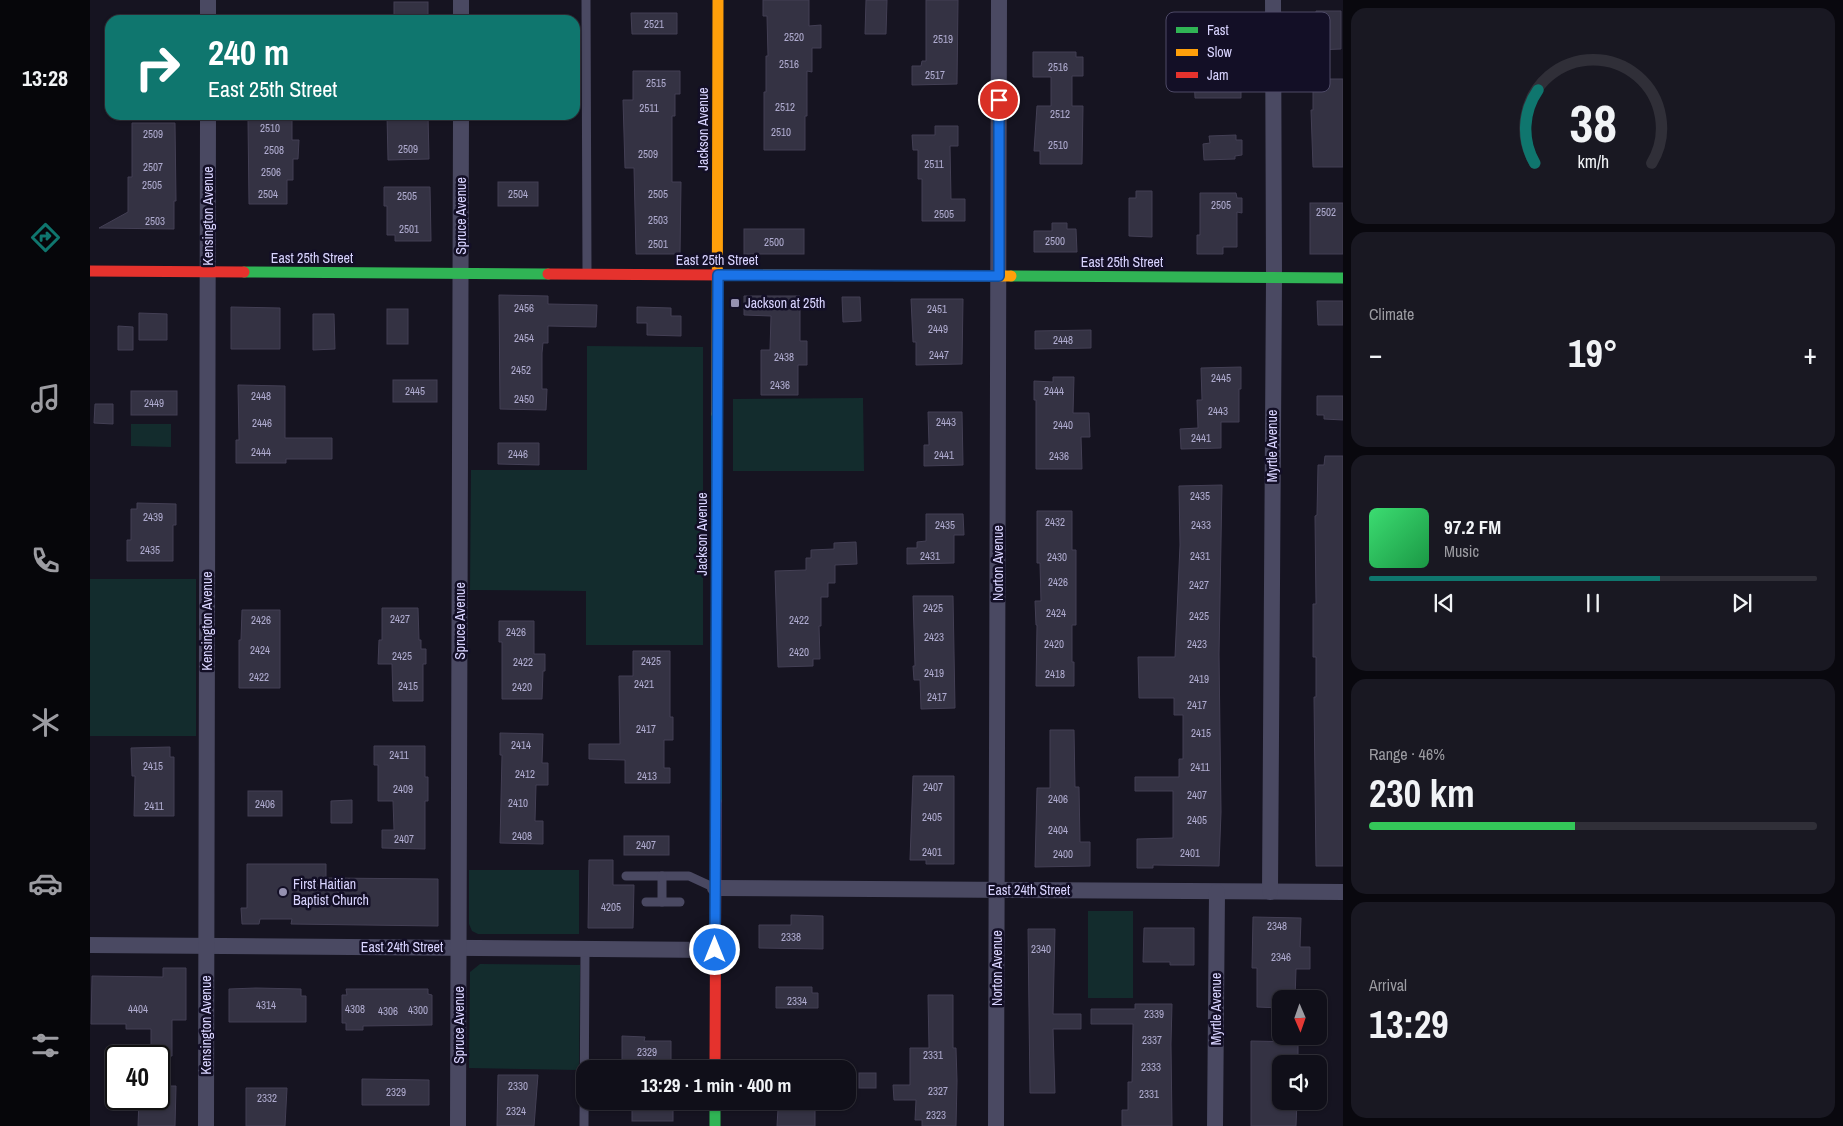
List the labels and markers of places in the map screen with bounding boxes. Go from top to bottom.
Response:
pin [978,79,1020,121]
place label: Jackson at 25th [745,294,825,312]
marker: Jackson at 25th [729,297,741,309]
place label: First Haitian Baptist Church [293,875,369,909]
marker: First Haitian Baptist Church [277,886,289,898]

